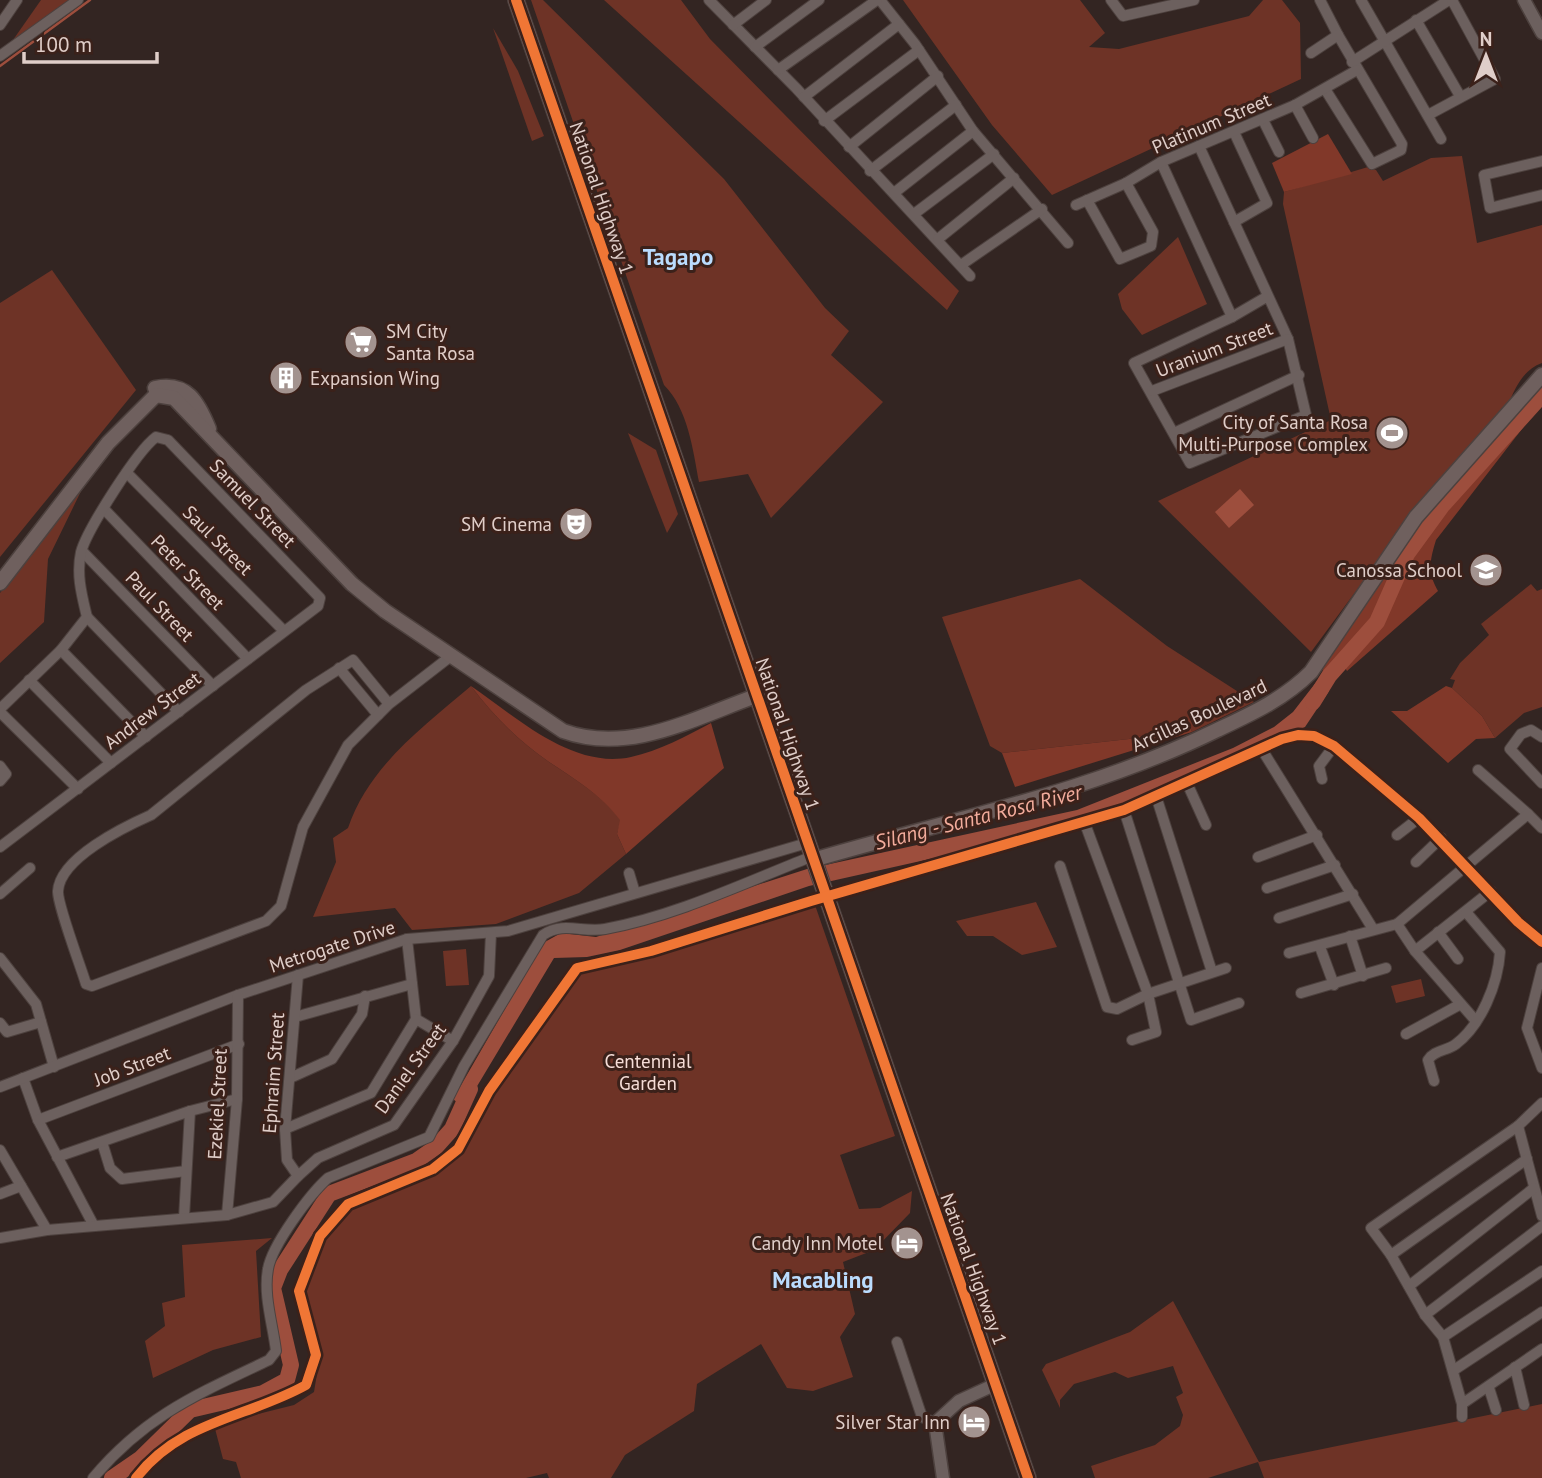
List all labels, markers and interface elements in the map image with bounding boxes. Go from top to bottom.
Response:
scale bar [24,21,158,65]
north arrow [1451,21,1521,91]
text: N [1480,27,1492,51]
text: 100 m [35,31,92,58]
street label: Platinum Street [1148,87,1275,159]
street label: National Highway 1 [565,119,639,277]
district label: Tagapo [643,242,713,271]
street label: Uranium Street [1152,316,1276,382]
place label: SM City Santa Rosa [386,319,475,365]
supermarket icon: SM City Santa Rosa [342,323,380,361]
building icon: Expansion Wing [267,359,305,397]
place label: Expansion Wing [310,366,440,390]
place label: City of Santa Rosa Multi-Purpose Complex [1178,410,1368,456]
sports icon: City of Santa Rosa Multi-Purpose Complex [1373,414,1411,452]
street label: Samuel Street [205,454,302,553]
street label: Saul Street [178,500,258,580]
theatre icon: SM Cinema [557,505,595,543]
place label: SM Cinema [461,512,552,536]
street label: Peter Street [146,529,230,615]
school or university icon: Canossa School [1467,551,1505,589]
place label: Canossa School [1336,558,1462,582]
street label: Paul Street [121,566,200,647]
street label: National Highway 1 [751,655,825,813]
street label: Andrew Street [99,666,205,754]
street label: Arcillas Boulevard [1128,673,1270,757]
water label: Silang - Santa Rosa River [872,778,1086,856]
street label: Metrogate Drive [266,914,398,978]
street label: Ephraim Street [257,1011,289,1134]
street label: Daniel Street [369,1018,451,1118]
street label: Job Street [90,1040,174,1092]
street label: Ezekiel Street [202,1047,232,1160]
park label: Centennial Garden [605,1049,692,1095]
street label: National Highway 1 [935,1190,1013,1348]
hotel icon: Candy Inn Motel [888,1224,926,1262]
place label: Candy Inn Motel [751,1231,883,1255]
district label: Macabling [772,1265,874,1294]
hotel icon: Silver Star Inn [955,1403,993,1441]
place label: Silver Star Inn [835,1410,950,1434]

